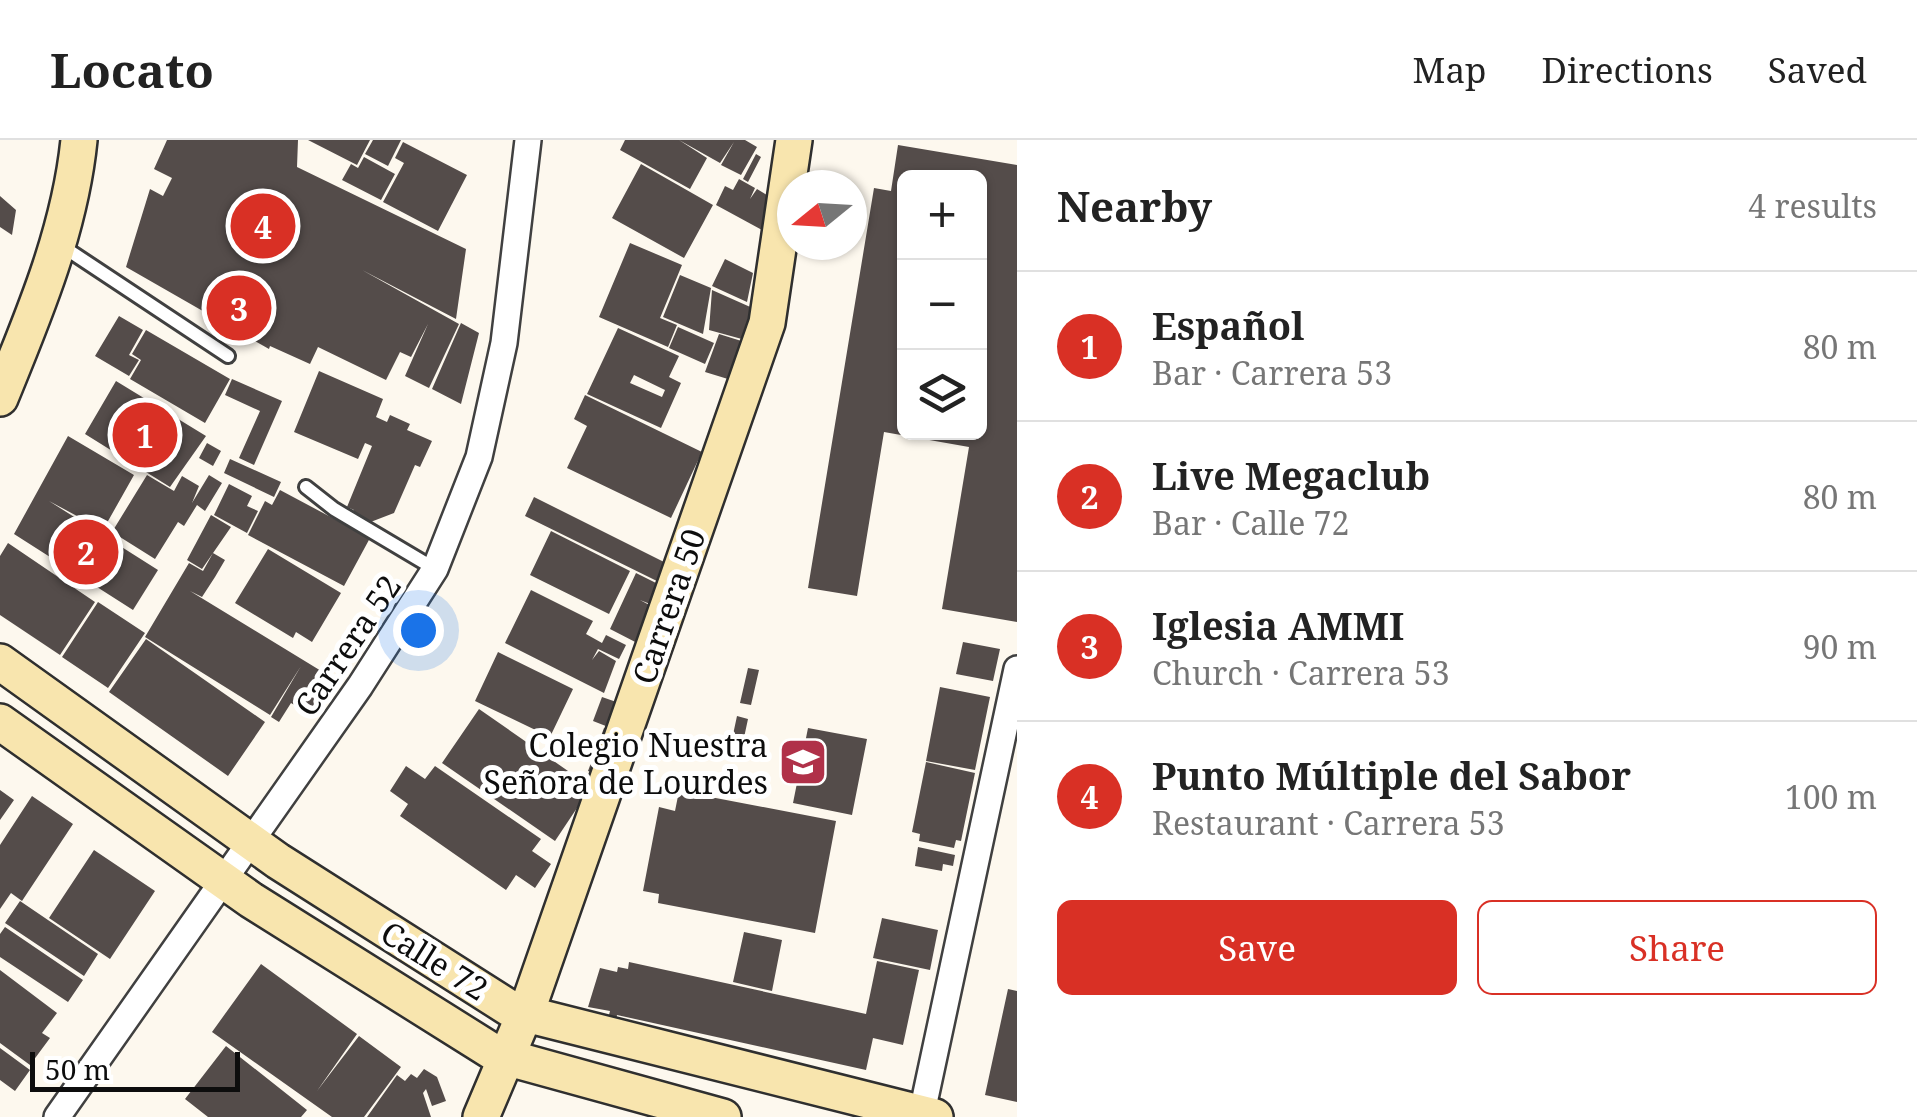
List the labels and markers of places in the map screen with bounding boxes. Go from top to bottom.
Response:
pin: 4 [230,188,296,264]
pin: 3 [206,270,272,346]
pin: 1 [112,398,178,472]
pin: 2 [54,514,118,590]
place label: Colegio Nuestra Señora de Lourdes [484,723,768,803]
school or university icon: Colegio Nuestra Señora de Lourdes [777,736,829,788]

